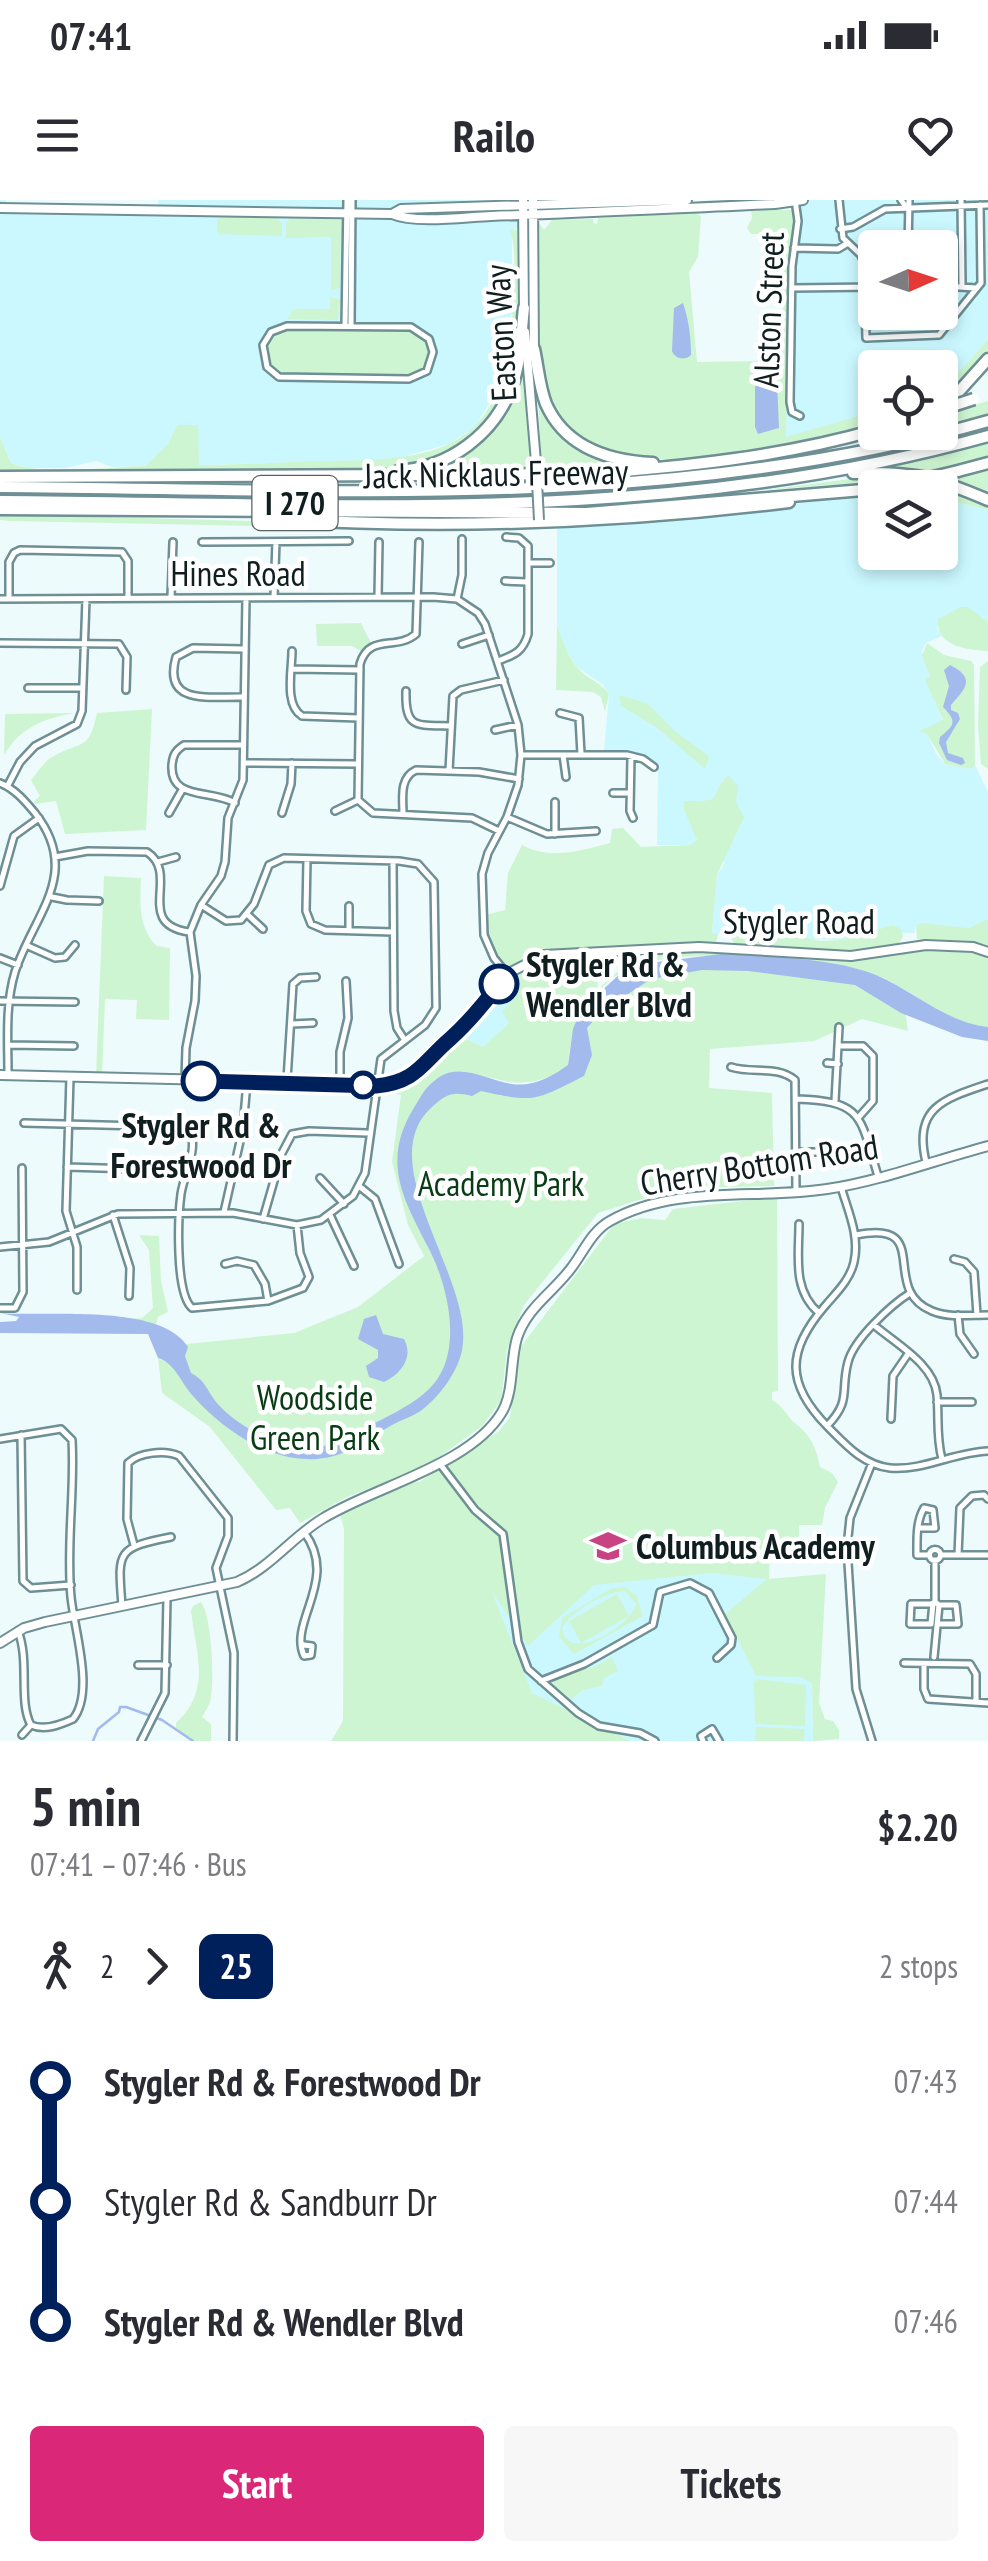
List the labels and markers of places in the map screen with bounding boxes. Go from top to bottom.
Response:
place label: Stygler Rd & Wendler Blvd [525,941,692,1027]
marker: Stygler Rd & Wendler Blvd [480,965,518,1003]
marker: Stygler Rd & Forestwood Dr [182,1062,220,1100]
unlabelled marker [350,1072,376,1098]
place label: Stygler Rd & Forestwood Dr [111,1102,292,1188]
place label: Columbus Academy [636,1523,876,1569]
school or university icon: Columbus Academy [589,1527,627,1565]

